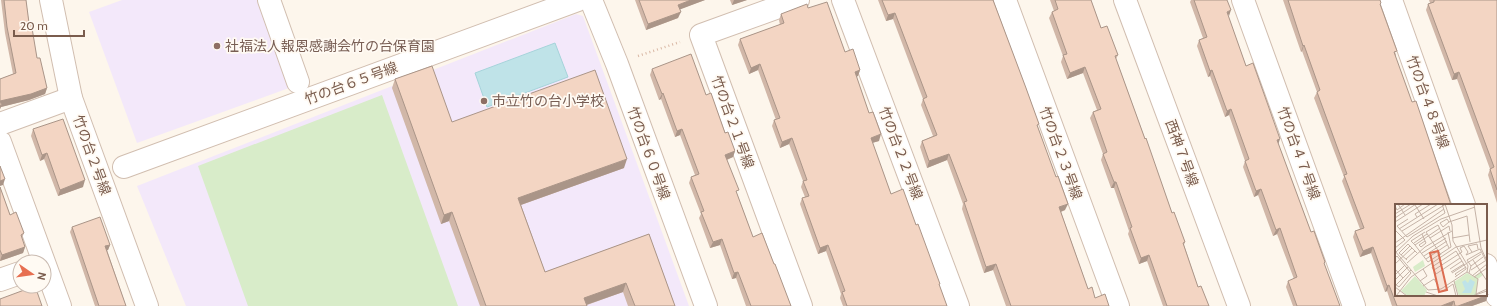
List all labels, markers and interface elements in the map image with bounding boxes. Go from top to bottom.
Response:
scale bar [14,12,84,38]
text: 20 m [20,18,48,33]
place label: 社福法人報恩感謝会竹の台保育園 [225,37,435,55]
marker: 社福法人報恩感謝会竹の台保育園 [212,41,222,51]
street label: 竹の台４８号線 [1403,53,1453,151]
street label: 竹の台６５号線 [302,58,400,108]
street label: 竹の台２１号線 [708,73,758,171]
place label: 市立竹の台小学校 [492,92,604,110]
marker: 市立竹の台小学校 [479,96,489,106]
street label: 竹の台６０号線 [624,104,674,202]
street label: 竹の台２２号線 [875,104,927,202]
street label: 竹の台２３号線 [1036,104,1086,202]
street label: 竹の台４７号線 [1274,104,1324,202]
street label: 竹の台２号線 [69,112,115,198]
street label: 西神７号線 [1162,117,1202,189]
inset map [1395,204,1487,296]
north arrow [12,254,52,294]
text: N [34,271,49,282]

